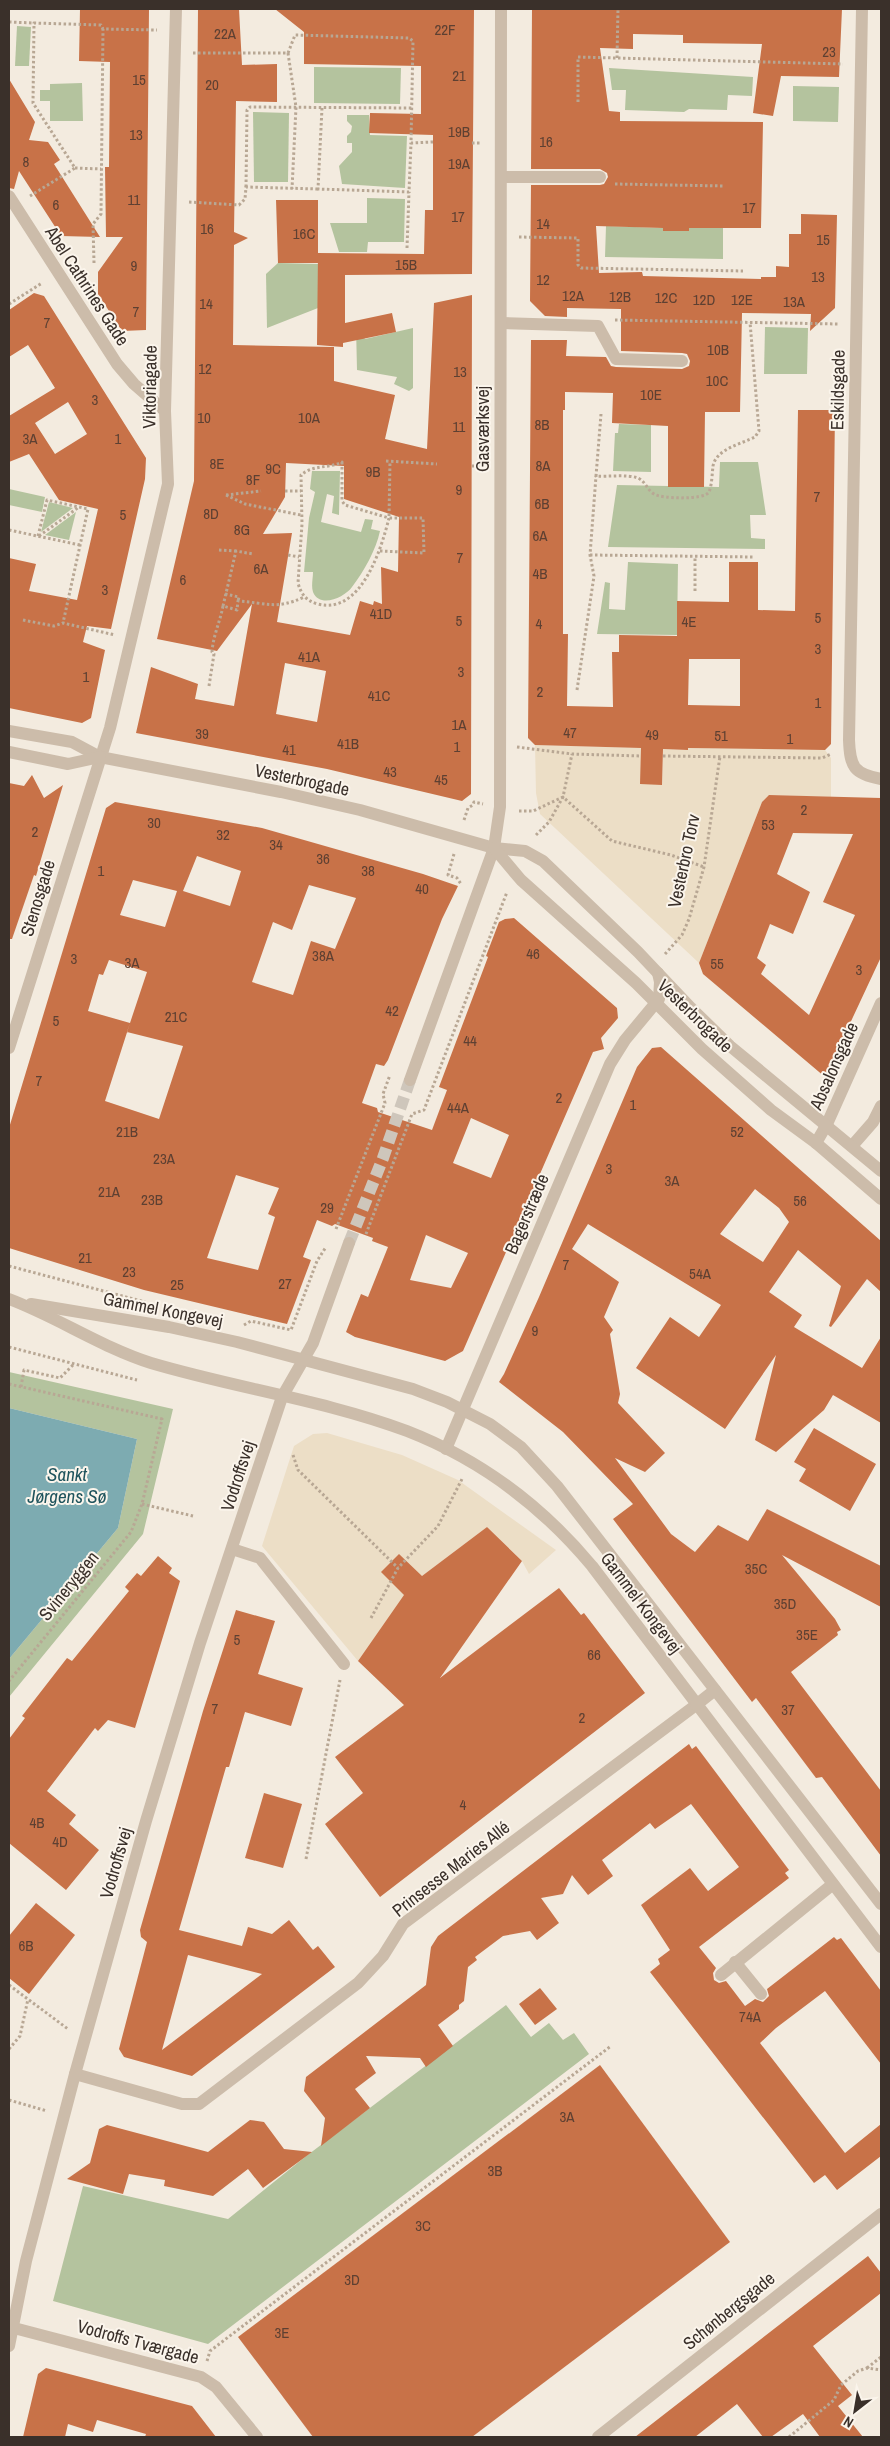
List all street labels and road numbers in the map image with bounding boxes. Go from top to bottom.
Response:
street label: Abel Cathrines Gade [39,220,135,350]
street label: Viktoriagade [136,345,163,429]
street label: Eskildsgade [824,350,851,430]
street label: Gasværksvej [470,386,495,472]
street label: Vesterbrogade [253,757,352,802]
street label: Vesterbro Torv [661,811,706,910]
street label: Stenosgade [14,857,61,939]
street label: Vesterbrogade [652,973,739,1058]
street label: Absalonsgade [803,1018,864,1115]
street label: Bagerstræde [498,1170,555,1258]
street label: Gammel Kongevej [101,1286,225,1333]
street label: Vodroffsvej [214,1437,261,1514]
street label: Svineryggen [33,1546,104,1626]
street label: Gammel Kongevej [595,1547,688,1659]
street label: Prinsesse Maries Allé [387,1815,515,1922]
street label: Vodroffsvej [93,1824,138,1901]
street label: Schønbergsgade [677,2266,780,2355]
street label: Vodroffs Tværgade [75,2313,202,2370]

